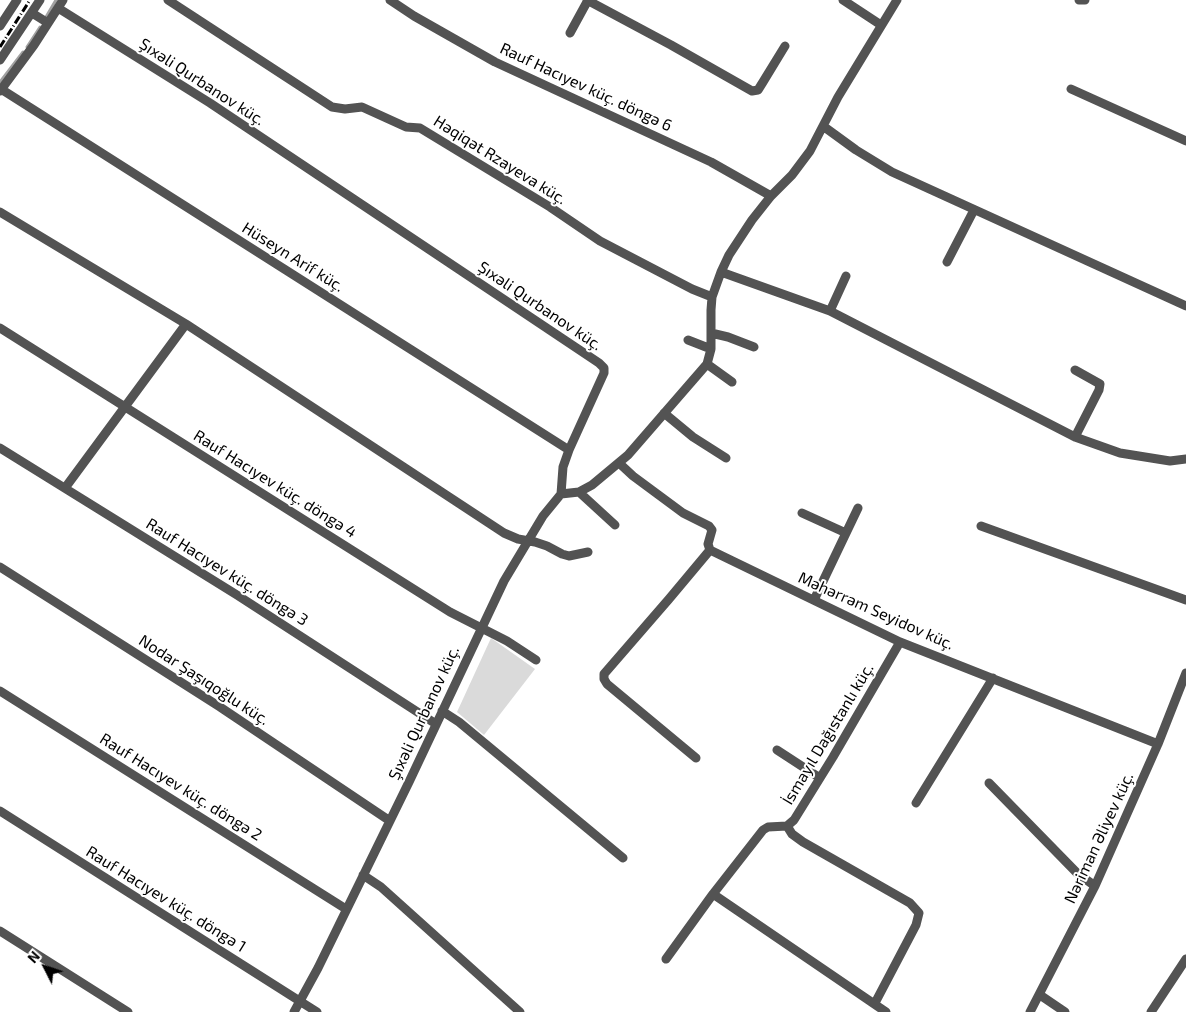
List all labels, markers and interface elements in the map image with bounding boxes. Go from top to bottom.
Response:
street label: Şıxəli Qurbanov küç. [136,34,268,130]
street label: Rauf Hacıyev küç. döngə 6 [497,39,675,135]
street label: Həqiqət Rzayeva küç. [430,111,570,209]
street label: Hüseyn Arif küç. [238,218,348,296]
street label: Şıxəli Qurbanov küç. [474,257,606,355]
street label: Rauf Hacıyev küç. döngə 4 [190,426,360,542]
street label: Rauf Hacıyev küç. döngə 3 [142,514,312,630]
street label: Məhərrəm Seyidov küç. [795,568,957,654]
street label: Nodar Şaşıqoğlu küç. [135,631,273,729]
street label: Şıxəli Qurbanov küç. [385,643,463,783]
street label: İsmayıl Dağıstanlı küç. [778,660,878,808]
street label: Rauf Hacıyev küç. döngə 2 [96,729,266,845]
street label: Nəriman Əliyev küç. [1060,769,1138,907]
street label: Rauf Hacıyev küç. döngə 1 [82,842,250,956]
north arrow [20,942,70,992]
text: N [24,947,43,966]

